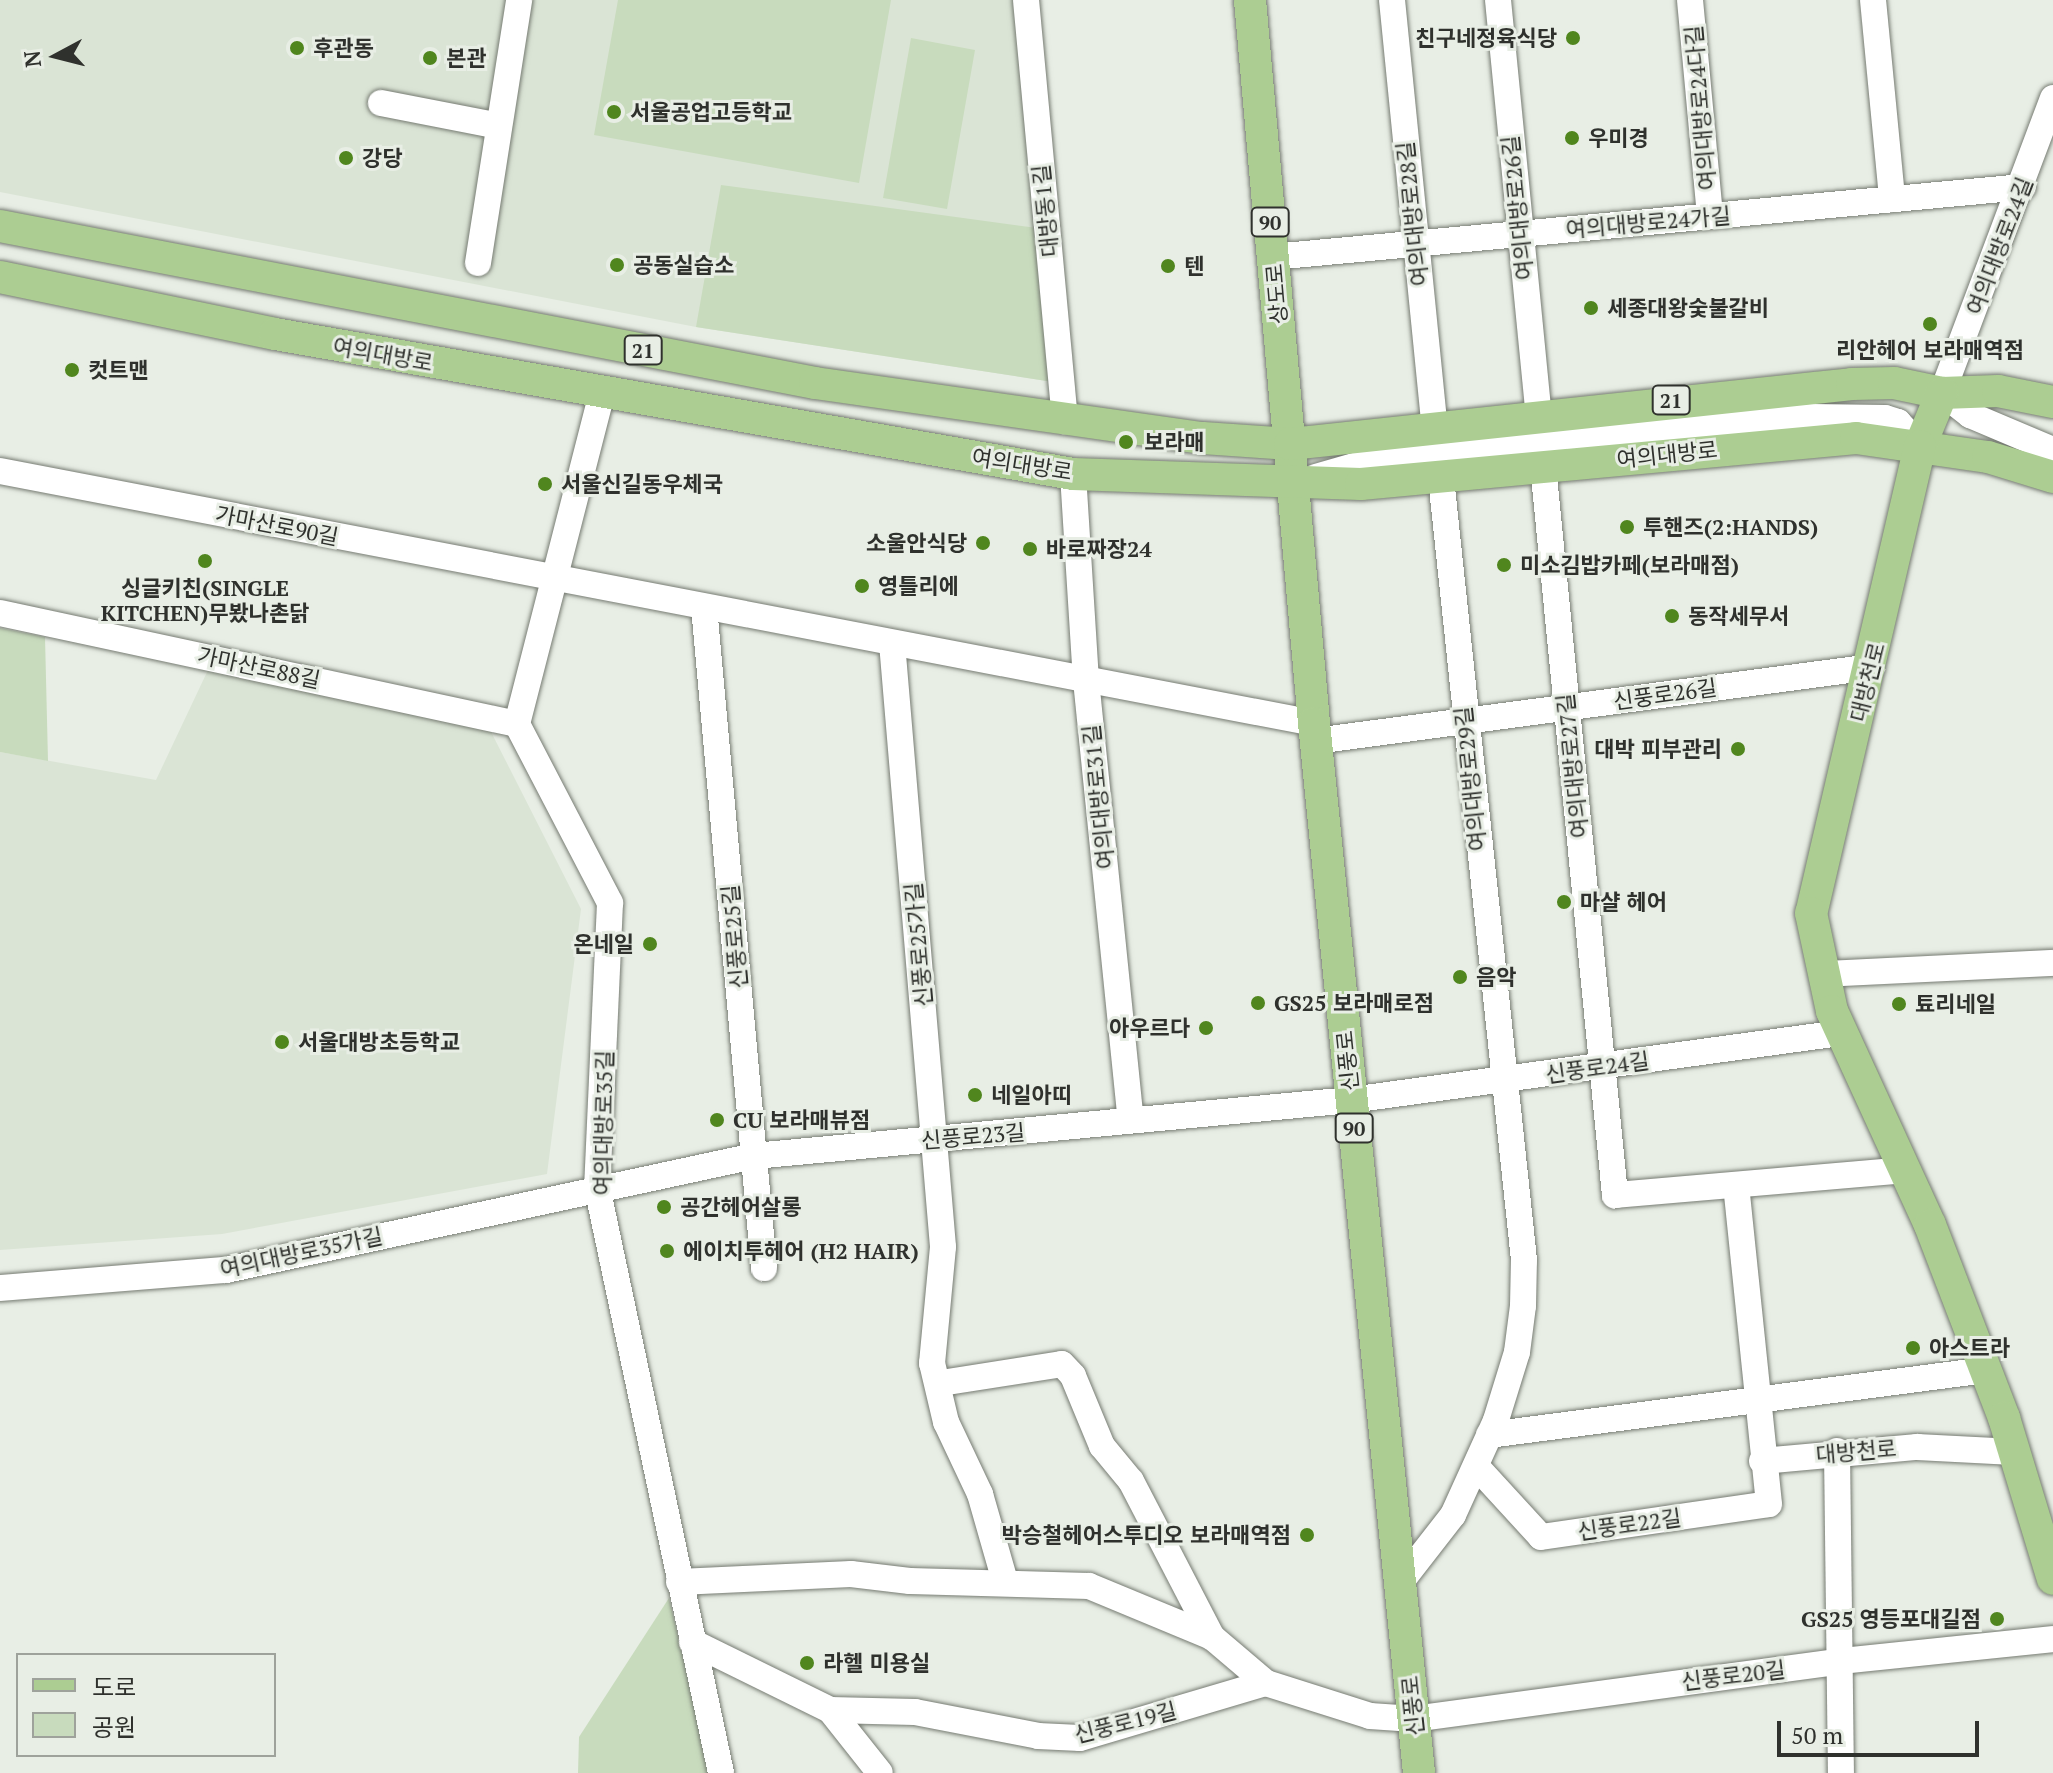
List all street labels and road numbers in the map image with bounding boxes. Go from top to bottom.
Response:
street label: 여의대방로24다길 [1680,25,1720,191]
street label: 여의대방로26길 [1496,135,1538,281]
street label: 여의대방로28길 [1391,141,1433,287]
street label: 대방동1길 [1027,164,1063,258]
street label: 여의대방로24길 [1961,174,2037,318]
street label: 여의대방로24가길 [1565,202,1731,242]
road number: 90 [1250,206,1290,238]
street label: 상도로 [1260,263,1292,325]
street label: 여의대방로 [331,332,435,376]
road number: 21 [623,334,663,366]
road number: 21 [1651,384,1691,416]
street label: 여의대방로 [1615,436,1719,472]
street label: 여의대방로 [970,443,1074,485]
street label: 가마산로90길 [213,500,341,550]
street label: 대방천로 [1844,640,1890,724]
street label: 가마산로88길 [195,641,323,693]
street label: 신풍로26길 [1611,674,1719,714]
street label: 여의대방로27길 [1551,693,1593,839]
street label: 여의대방로29길 [1449,706,1491,852]
street label: 여의대방로31길 [1077,724,1119,870]
street label: 신풍로25가길 [899,882,937,1008]
street label: 신풍로25길 [716,884,752,990]
street label: 신풍로 [1331,1029,1363,1093]
street label: 신풍로24길 [1543,1047,1651,1087]
street label: 여의대방로35길 [589,1050,617,1196]
road number: 90 [1334,1112,1374,1144]
street label: 신풍로23길 [920,1118,1026,1154]
street label: 여의대방로35가길 [217,1222,385,1282]
street label: 대방천로 [1815,1434,1897,1468]
street label: 신풍로22길 [1575,1504,1683,1544]
street label: 신풍로20길 [1680,1656,1786,1694]
street label: 신풍로 [1396,1674,1428,1738]
street label: 신풍로19길 [1071,1697,1179,1747]

